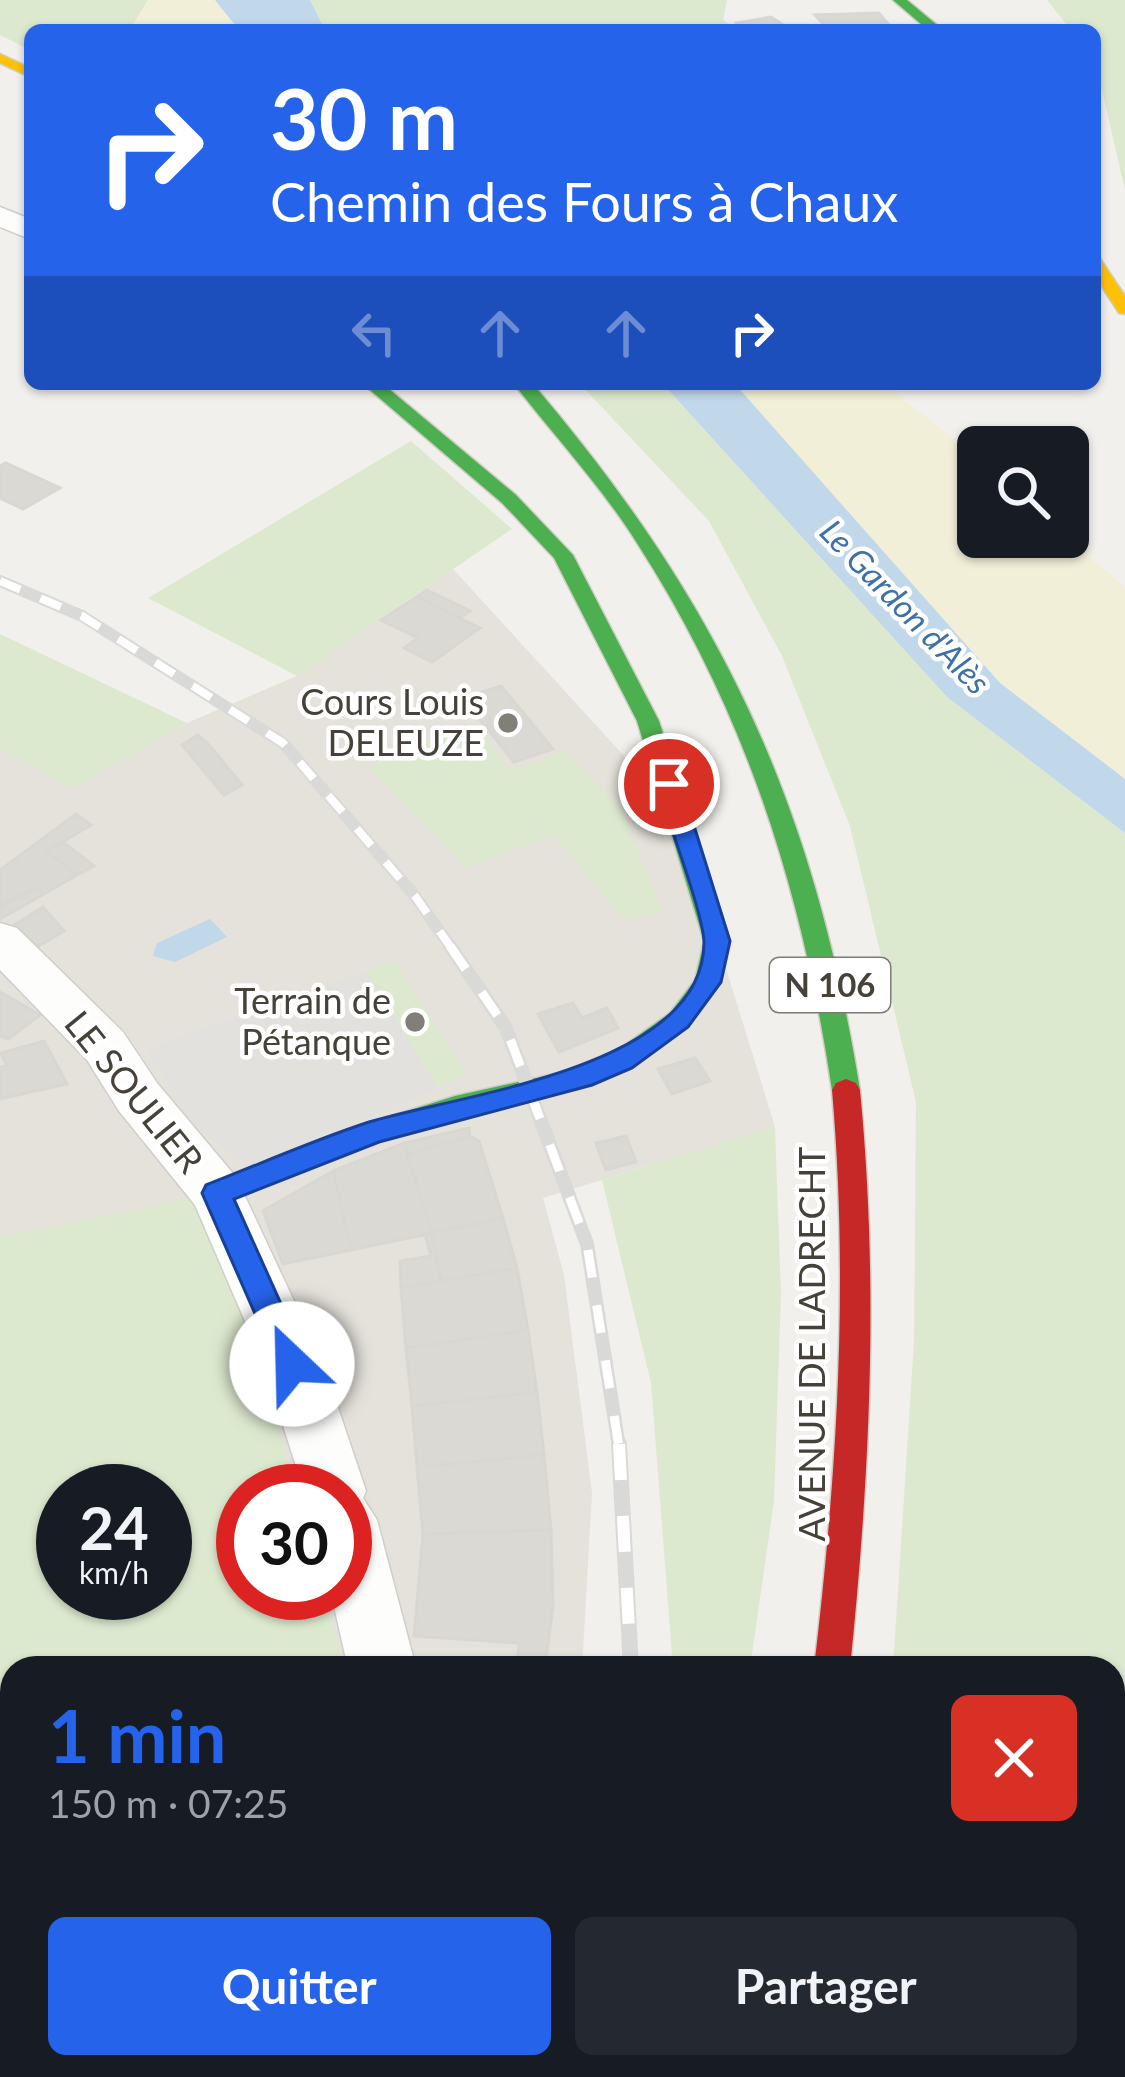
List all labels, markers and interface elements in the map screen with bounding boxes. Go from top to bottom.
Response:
text: 30 m [270,67,458,168]
icon: right [72,72,228,228]
text: Chemin des Fours à Chaux [270,169,898,234]
icon: left [341,300,407,366]
icon: ahead [467,300,533,366]
icon: ahead [593,300,659,366]
icon: right [719,300,785,366]
map controls [957,426,1089,558]
button: search [957,426,1089,558]
water label: Le Gardon d'Alès [813,511,999,702]
place label: Cours Louis DELEUZE [300,679,484,764]
marker: Cours Louis DELEUZE [495,710,521,736]
pin [618,733,720,835]
icon: arrive [636,751,702,817]
road number: N 106 [770,958,890,1012]
place label: Terrain de Pétanque [234,978,391,1063]
street label: LE SOULIER [56,1002,214,1181]
marker: Terrain de Pétanque [402,1009,428,1035]
street label: AVENUE DE LADRECHT [789,1147,833,1541]
position arrow [229,1301,355,1427]
speed limit sign: 30 [216,1464,372,1620]
text: 24 [79,1491,149,1563]
text: km/h [79,1554,149,1590]
text: 1 min [48,1692,226,1778]
button: close [951,1695,1077,1821]
text: 150 m · 07:25 [48,1780,288,1826]
button: Quitter [48,1917,551,2055]
button: Partager [575,1917,1077,2055]

